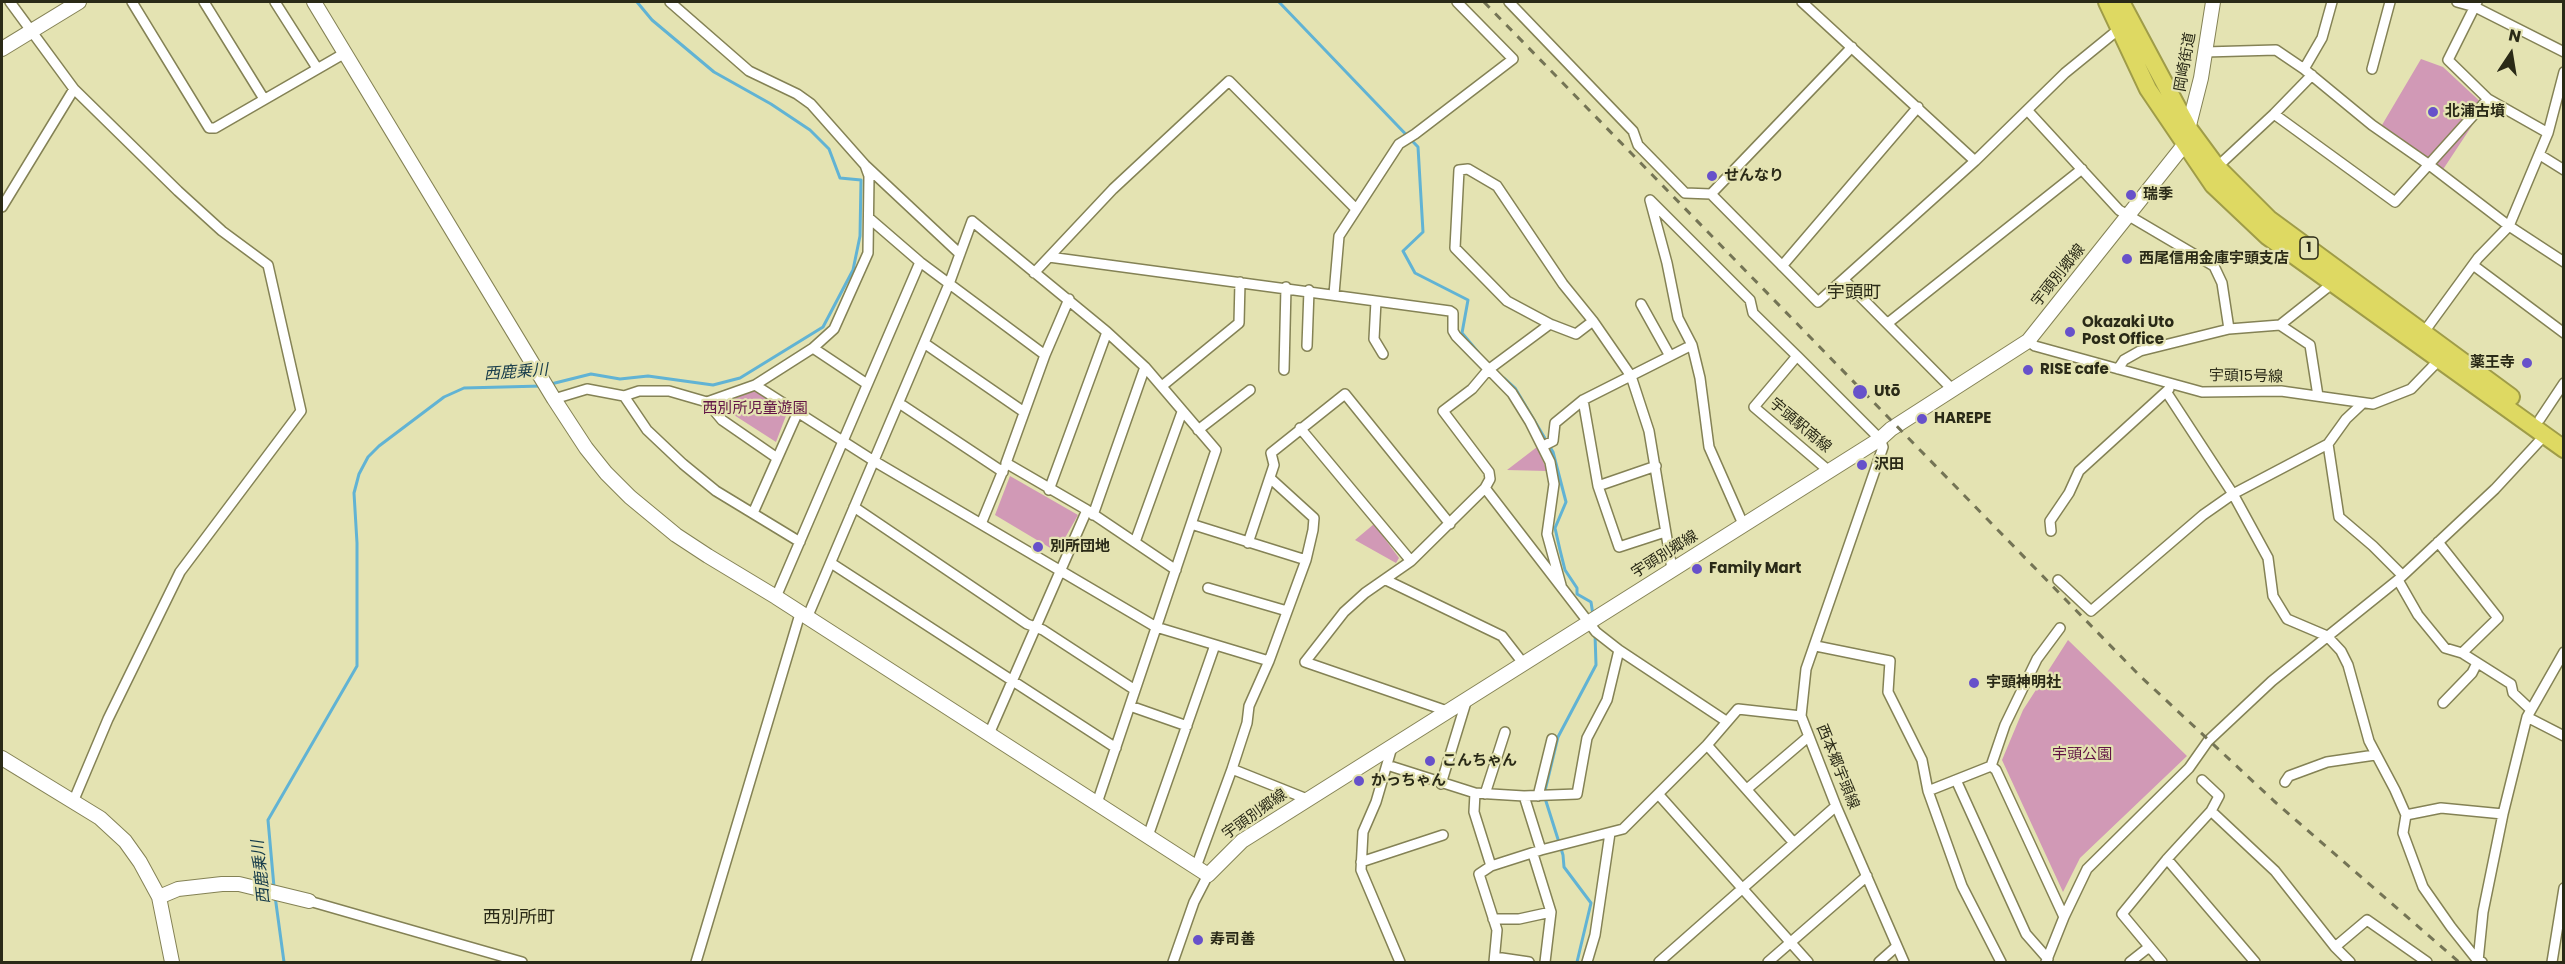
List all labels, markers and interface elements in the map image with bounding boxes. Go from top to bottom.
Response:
text: N [2507,23,2523,48]
north arrow [2481,24,2541,84]
street label: 岡崎街道 [2172,31,2200,93]
place label: 北浦古墳 [2445,103,2505,121]
marker: 北浦古墳 [2426,105,2440,119]
place label: せんなり [1724,167,1784,185]
marker: せんなり [1705,169,1719,183]
place label: 瑞季 [2143,186,2173,204]
marker: 瑞季 [2124,188,2138,202]
road number: 1 [2300,237,2318,259]
street label: 宇頭別郷線 [2028,241,2090,311]
place label: 西尾信用金庫宇頭支店 [2139,250,2289,268]
marker: 西尾信用金庫宇頭支店 [2120,252,2134,266]
district label: 宇頭町 [1827,282,1881,304]
place label: Okazaki Uto Post Office [2082,314,2174,349]
marker: Okazaki Uto Post Office [2063,325,2077,339]
place label: 薬王寺 [2470,354,2515,372]
marker: 薬王寺 [2520,356,2534,370]
water label: 西鹿乗川 [483,361,549,385]
place label: RISE cafe [2040,361,2109,379]
marker: RISE cafe [2021,363,2035,377]
street label: 宇頭15号線 [2209,367,2283,387]
marker: Utō [1851,383,1869,401]
place label: Utō [1874,383,1900,401]
street label: 宇頭駅南線 [1765,395,1835,457]
park label: 西別所児童遊園 [703,400,807,418]
place label: HAREPE [1934,410,1991,428]
marker: HAREPE [1915,412,1929,426]
place label: 沢田 [1874,456,1904,474]
marker: 沢田 [1855,458,1869,472]
street label: 宇頭別郷線 [1628,527,1702,583]
place label: 別所団地 [1050,538,1110,556]
marker: 別所団地 [1031,540,1045,554]
place label: Family Mart [1709,560,1801,578]
marker: Family Mart [1690,562,1704,576]
place label: 宇頭神明社 [1986,674,2061,692]
marker: 宇頭神明社 [1967,676,1981,690]
street label: 西本郷宇頭線 [1812,722,1862,812]
park label: 宇頭公園 [2052,746,2112,764]
place label: こんちゃん [1442,752,1517,770]
marker: こんちゃん [1423,754,1437,768]
place label: かっちゃん [1371,772,1446,790]
marker: かっちゃん [1352,774,1366,788]
street label: 宇頭別郷線 [1219,786,1291,844]
water label: 西鹿乗川 [249,839,275,905]
district label: 西別所町 [483,907,555,929]
place label: 寿司善 [1210,931,1255,949]
marker: 寿司善 [1191,933,1205,947]

